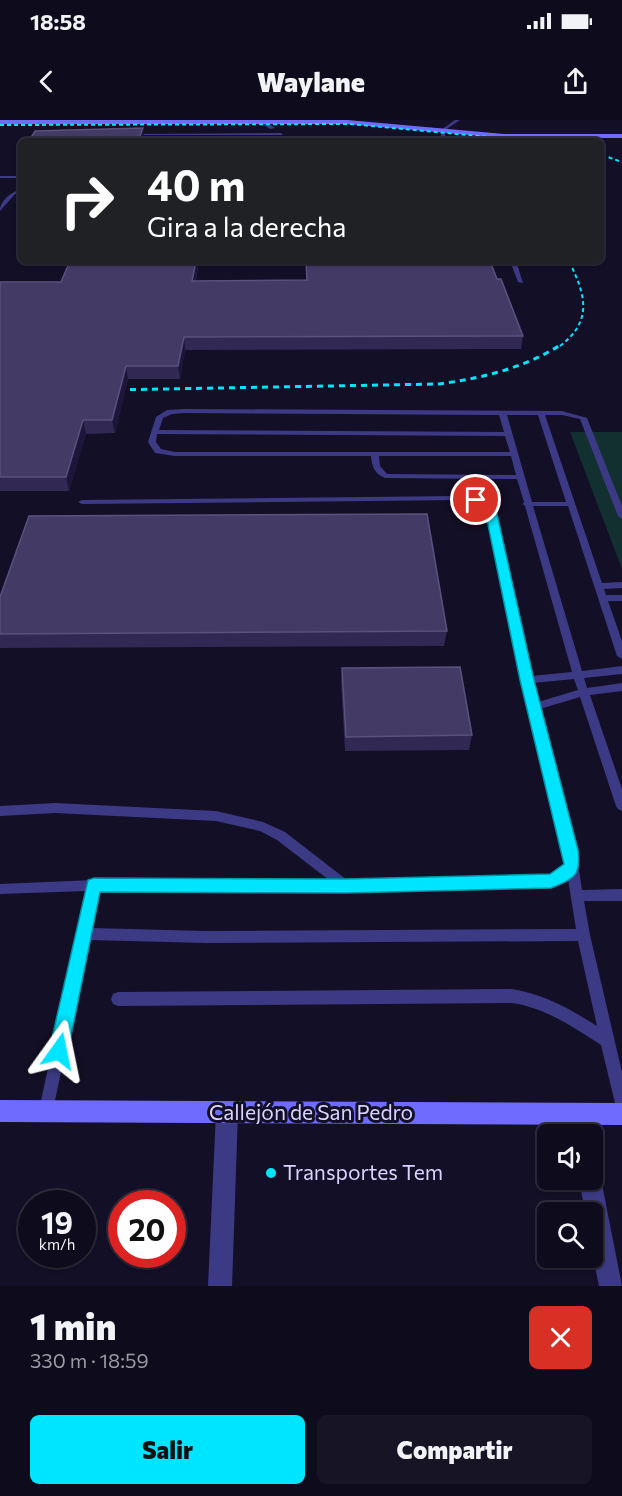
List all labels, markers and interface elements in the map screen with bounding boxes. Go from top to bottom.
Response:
text: 18:58 [30,8,86,35]
icon: back [30,65,63,98]
text: Waylane [257,65,365,98]
icon: share [559,65,592,98]
text: 40 m [147,158,245,210]
icon: right [48,162,126,240]
text: Gira a la derecha [147,210,346,243]
pin [450,474,501,525]
icon: arrive [459,483,492,516]
position arrow [27,1019,91,1083]
street label: Callejón de San Pedro [209,1099,413,1124]
map controls [537,1124,603,1268]
button: sound [537,1124,603,1190]
place label: Transportes Tem [283,1159,443,1184]
marker: Transportes Tem [264,1166,278,1180]
speed limit sign: 20 [108,1190,186,1268]
button: search [537,1202,603,1268]
text: 19 [41,1203,73,1240]
text: km/h [39,1235,75,1253]
text: 1 min [30,1303,116,1347]
button: close [529,1306,592,1369]
text: 330 m · 18:59 [30,1348,149,1372]
button: Salir [30,1415,305,1484]
button: Compartir [317,1415,592,1484]

